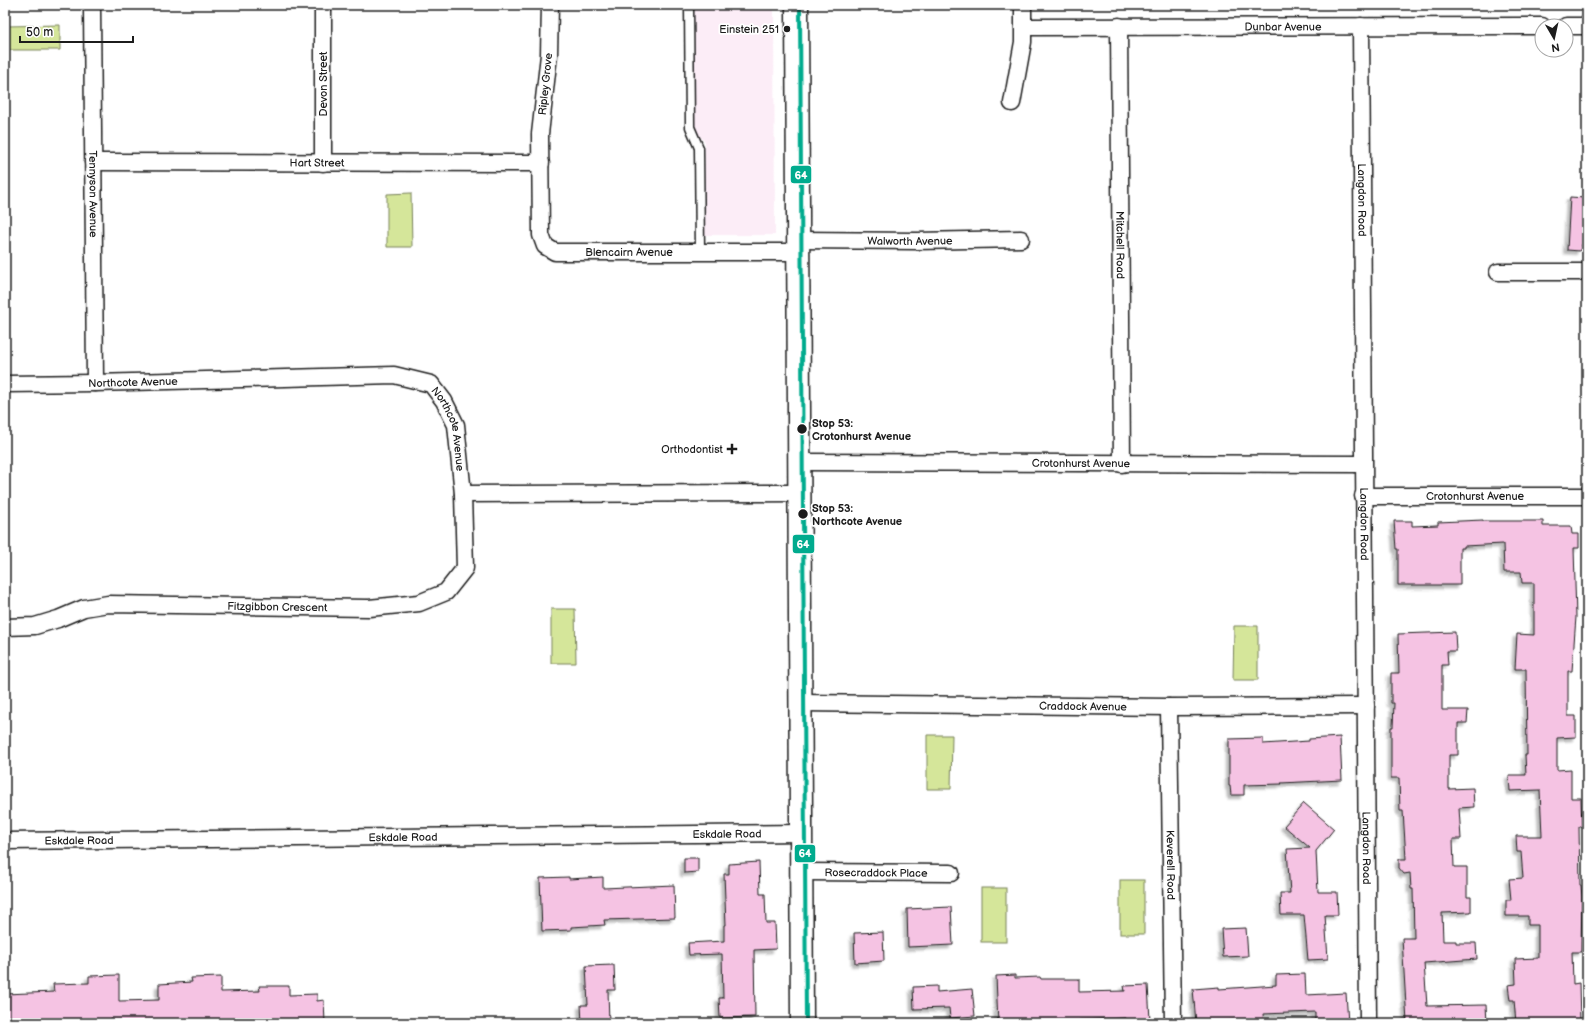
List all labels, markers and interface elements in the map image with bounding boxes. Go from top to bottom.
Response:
scale bar [20,18,133,44]
north arrow [1534,18,1574,58]
street label: Dunbar Avenue [1245,20,1322,34]
place label: Einstein 251 [719,23,779,36]
marker: Einstein 251 [782,24,792,34]
text: 50 m [26,25,53,40]
text: N [1550,40,1561,54]
street label: Devon Street [317,51,330,116]
street label: Ripley Grove [536,52,555,116]
street label: Tennyson Avenue [86,150,100,238]
street label: Hart Street [290,156,345,170]
street label: Langdon Road [1355,163,1368,237]
line badge: 64 [790,165,812,184]
text: 64 [794,169,808,182]
street label: Mitchell Road [1113,211,1127,279]
street label: Walworth Avenue [867,234,953,248]
street label: Blencairn Avenue [585,246,673,259]
street label: Northcote Avenue [88,375,178,390]
street label: Northcote Avenue [428,384,467,472]
place label: Stop 53: Crotonhurst Avenue [812,417,911,443]
marker: Stop 53: Crotonhurst Avenue [795,422,809,436]
place label: Orthodontist [661,443,724,456]
marker: Orthodontist [726,443,738,455]
street label: Crotonhurst Avenue [1032,457,1131,470]
street label: Langdon Road [1357,487,1371,561]
street label: Crotonhurst Avenue [1426,490,1525,503]
place label: Stop 53: Northcote Avenue [812,502,902,528]
marker: Stop 53: Northcote Avenue [796,507,810,521]
line badge: 64 [792,534,815,554]
text: 64 [796,538,810,551]
street label: Fitzgibbon Crescent [227,600,328,614]
street label: Craddock Avenue [1039,700,1127,714]
street label: Langdon Road [1360,811,1373,885]
street label: Eskdale Road [692,827,762,841]
street label: Keverell Road [1164,830,1177,900]
street label: Eskdale Road [368,831,438,844]
street label: Eskdale Road [44,834,114,848]
line badge: 64 [794,844,816,863]
text: 64 [798,847,812,860]
street label: Rosecraddock Place [824,866,928,880]

